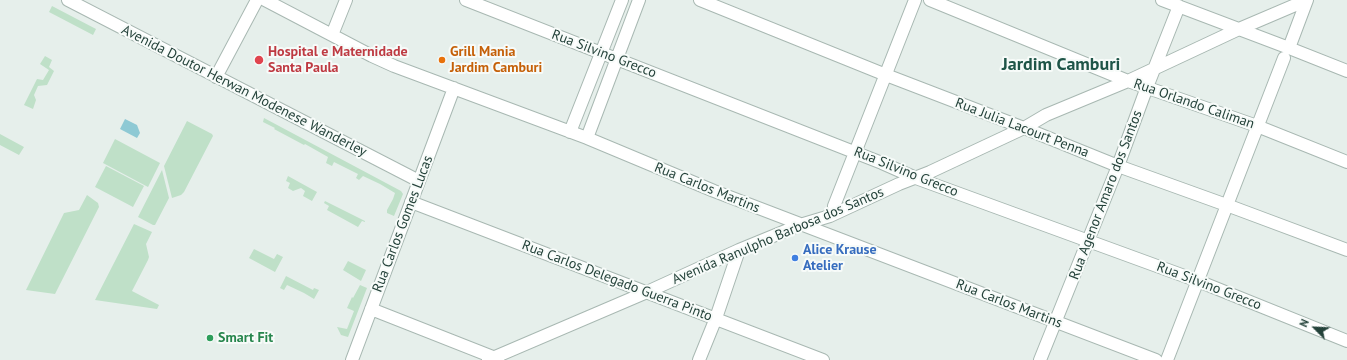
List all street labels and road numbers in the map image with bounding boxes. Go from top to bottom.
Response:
street label: Avenida Doutor Herwan Modenese Wanderley [119,22,369,160]
street label: Rua Silvino Grecco [549,26,659,82]
street label: Rua Orlando Caliman [1131,75,1257,133]
street label: Rua Julia Lacourt Penna [953,95,1091,161]
street label: Rua Agenor Amaro dos Santos [1066,108,1146,282]
street label: Rua Silvino Grecco [851,143,961,201]
street label: Rua Carlos Gomes Lucas [369,153,437,295]
street label: Rua Carlos Martins [652,159,762,217]
street label: Avenida Ranulpho Barbosa dos Santos [670,184,886,288]
street label: Rua Carlos Delegado Guerra Pinto [520,237,714,325]
street label: Rua Silvino Grecco [1154,258,1264,314]
street label: Rua Carlos Martins [954,276,1064,332]

